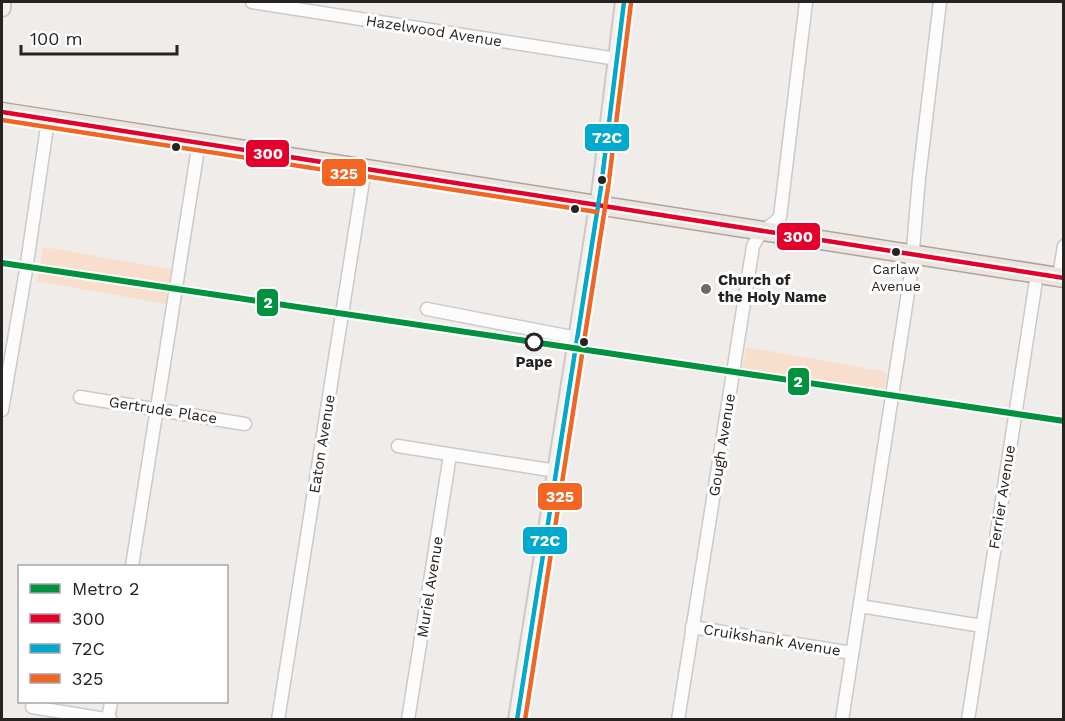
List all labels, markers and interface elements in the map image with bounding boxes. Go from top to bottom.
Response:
street label: Hazelwood Avenue [365,11,503,51]
scale bar [21,18,177,56]
text: 100 m [30,28,83,49]
line badge: 72C [584,123,630,152]
text: 72C [592,128,622,147]
line badge: 300 [245,139,290,168]
unlabelled marker [170,141,182,153]
text: 300 [253,144,283,163]
line badge: 325 [321,158,367,187]
text: 325 [330,164,358,183]
unlabelled marker [596,174,608,186]
unlabelled marker [569,203,581,215]
line badge: 300 [776,222,821,251]
text: 300 [783,227,813,246]
marker: Carlaw Avenue [890,246,902,258]
place label: Carlaw Avenue [871,261,921,294]
place label: Church of the Holy Name [718,271,827,306]
marker: Church of the Holy Name [699,282,713,296]
line badge: 2 [256,288,279,317]
text: 2 [263,293,273,312]
marker: Pape [525,333,543,351]
unlabelled marker [578,336,590,348]
place label: Pape [516,353,553,371]
line badge: 2 [787,367,810,396]
text: 2 [793,372,803,391]
street label: Gough Avenue [705,392,739,498]
street label: Gertrude Place [108,393,218,427]
street label: Eaton Avenue [305,393,339,495]
street label: Ferrier Avenue [985,444,1019,550]
line badge: 325 [537,482,583,511]
text: 325 [546,487,574,506]
line badge: 72C [522,526,568,555]
text: 72C [530,531,560,550]
street label: Muriel Avenue [413,535,447,639]
legend [18,565,228,703]
text: Metro 2 [72,578,139,599]
text: 300 [72,608,105,629]
street label: Cruikshank Avenue [702,620,842,660]
text: 72C [72,638,105,659]
text: 325 [72,668,103,689]

